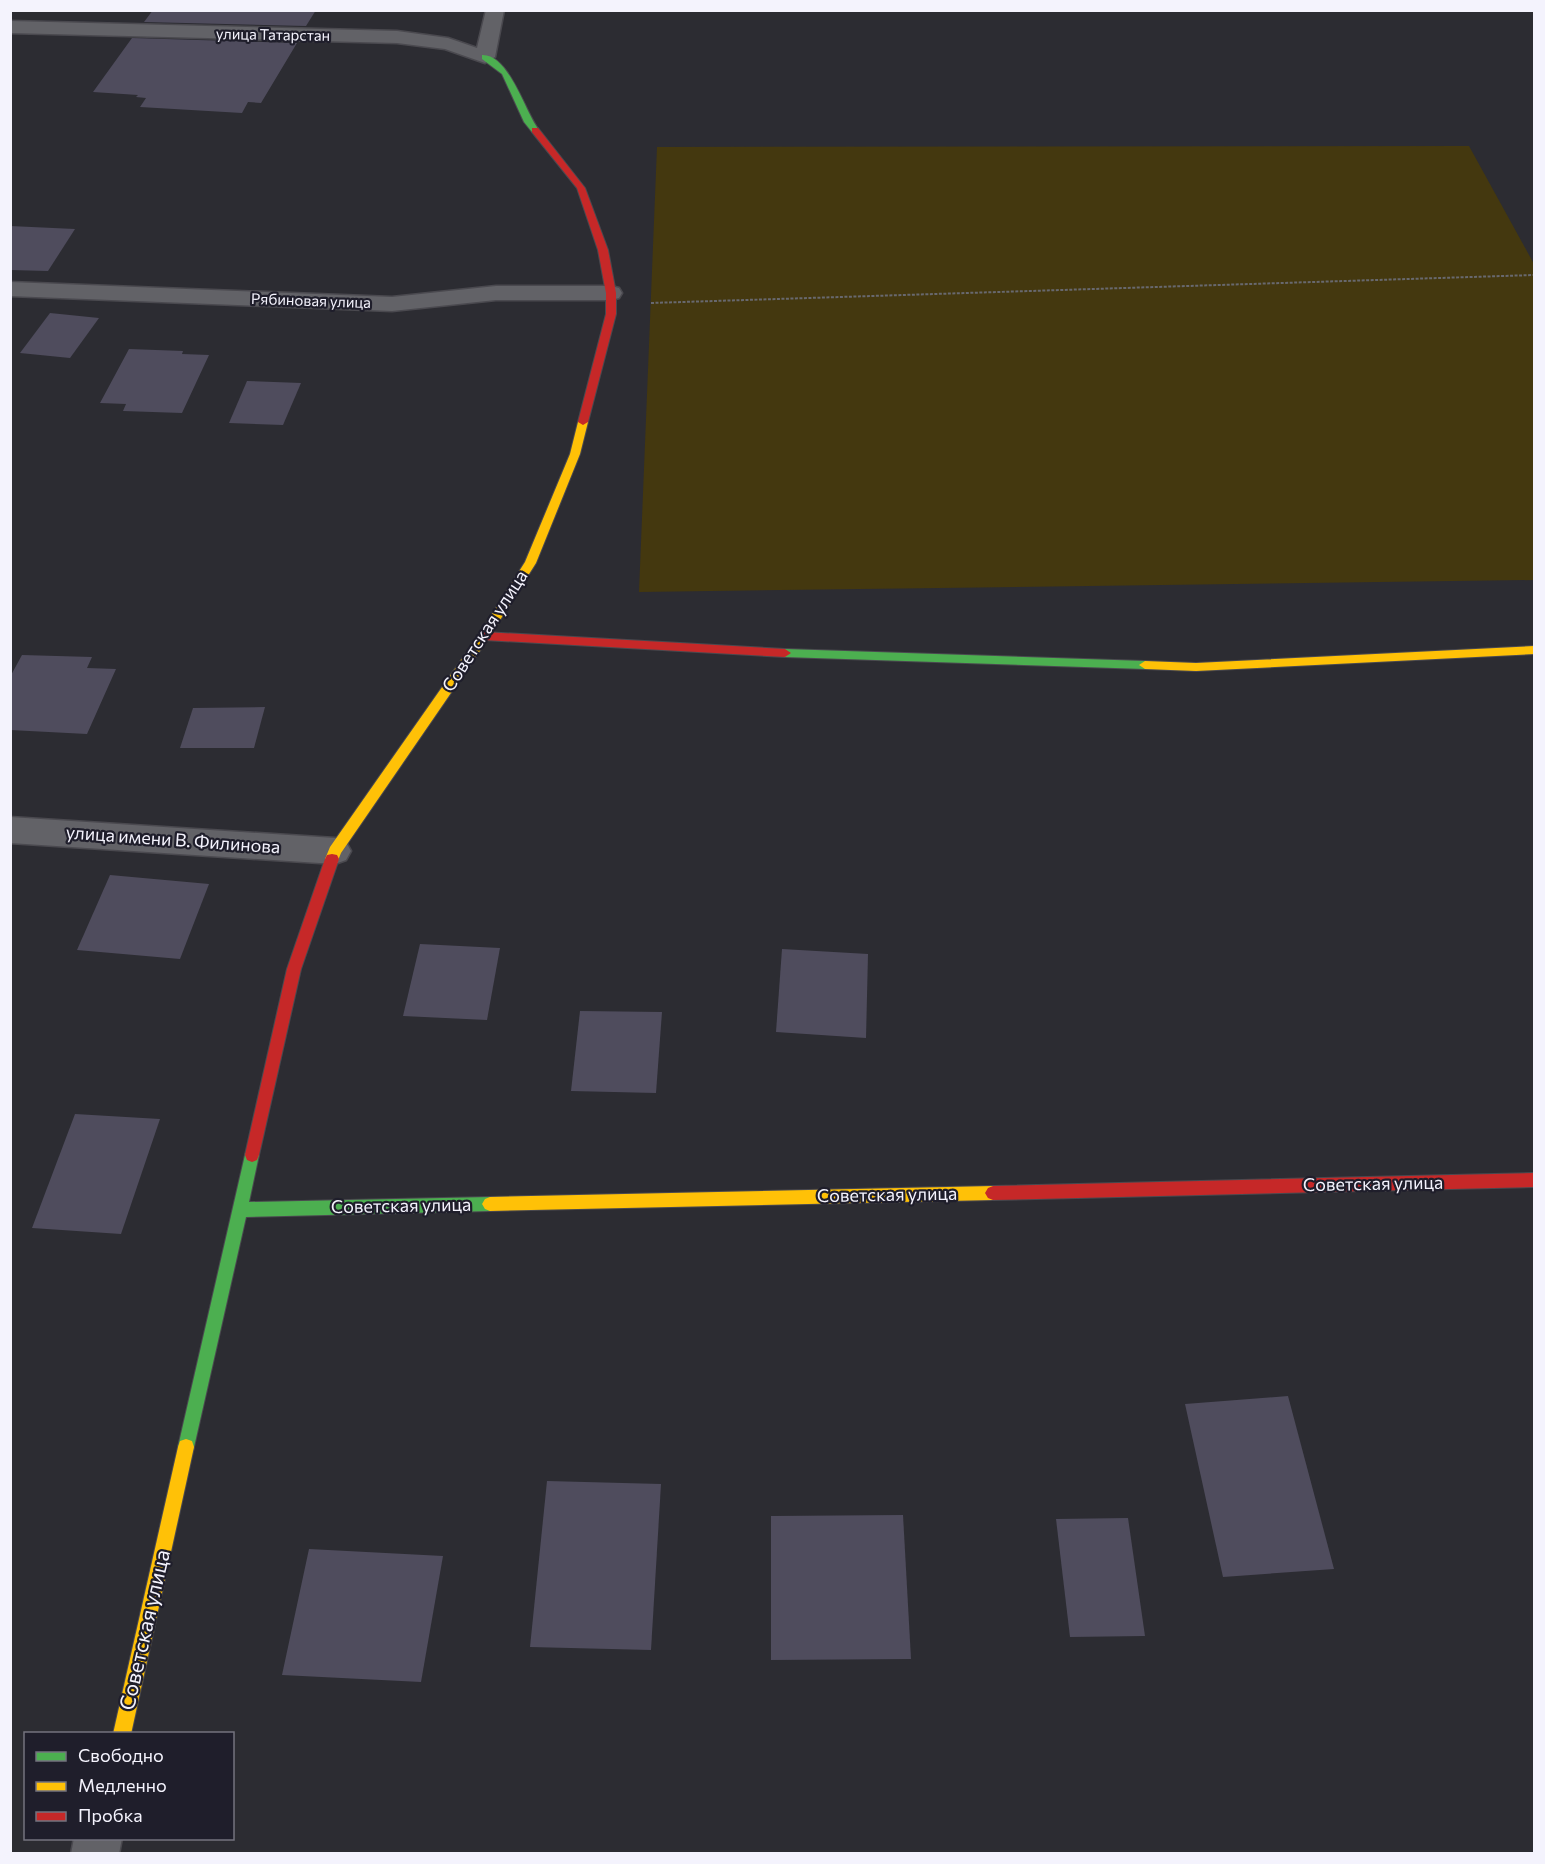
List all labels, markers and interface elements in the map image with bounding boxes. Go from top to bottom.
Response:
street label: улица Татарстан [216,24,330,44]
street label: Рябиновая улица [251,289,371,311]
street label: Советская улица [437,566,532,695]
street label: улица имени В. Филинова [65,821,281,857]
street label: Советская улица [1303,1171,1443,1195]
street label: Советская улица [817,1182,957,1206]
street label: Советская улица [331,1193,471,1217]
street label: Советская улица [113,1547,174,1712]
legend [24,1732,234,1840]
text: Свободно [78,1744,164,1766]
text: Медленно [78,1774,167,1796]
text: Пробка [78,1804,143,1826]

